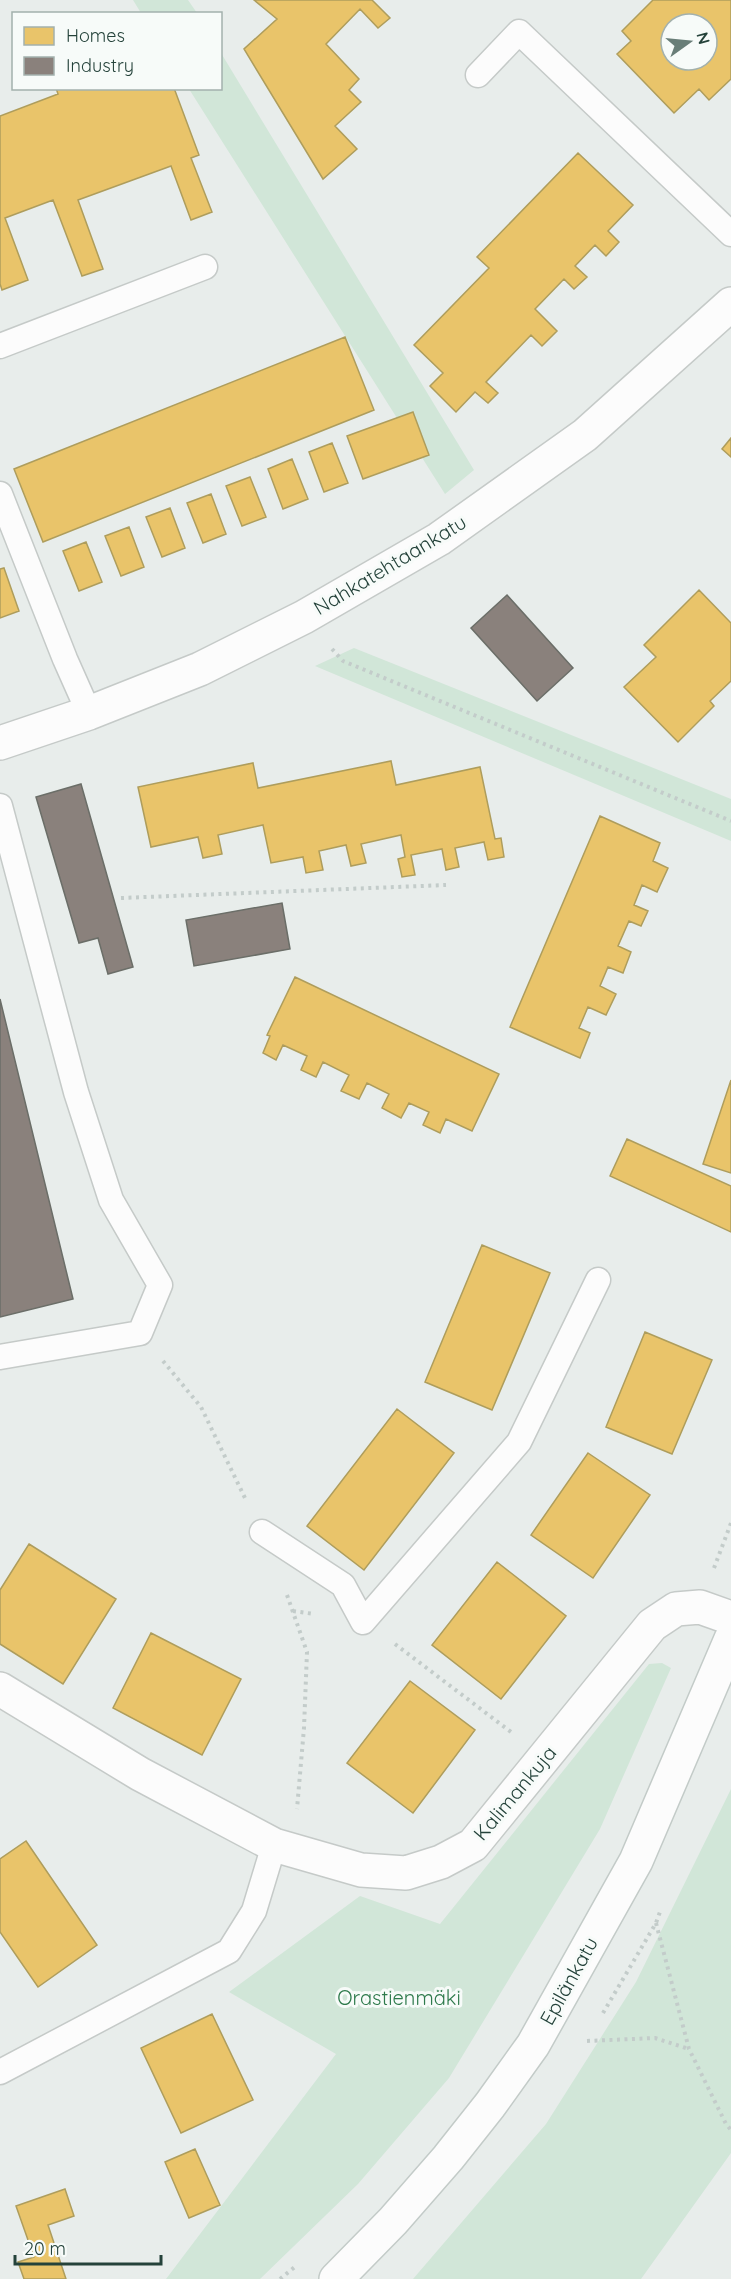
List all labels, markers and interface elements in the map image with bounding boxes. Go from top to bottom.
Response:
legend [12,12,222,90]
north arrow [659,12,719,72]
text: Homes [66,24,125,47]
text: N [692,30,715,46]
text: Industry [66,54,134,77]
street label: Nahkatehtaankatu [309,509,471,620]
street label: Kalimankuja [468,1740,561,1845]
street label: Epilänkatu [534,1932,603,2029]
park label: Orastienmäki [337,1985,461,2010]
scale bar [15,2228,160,2266]
text: 20 m [24,2237,66,2260]

